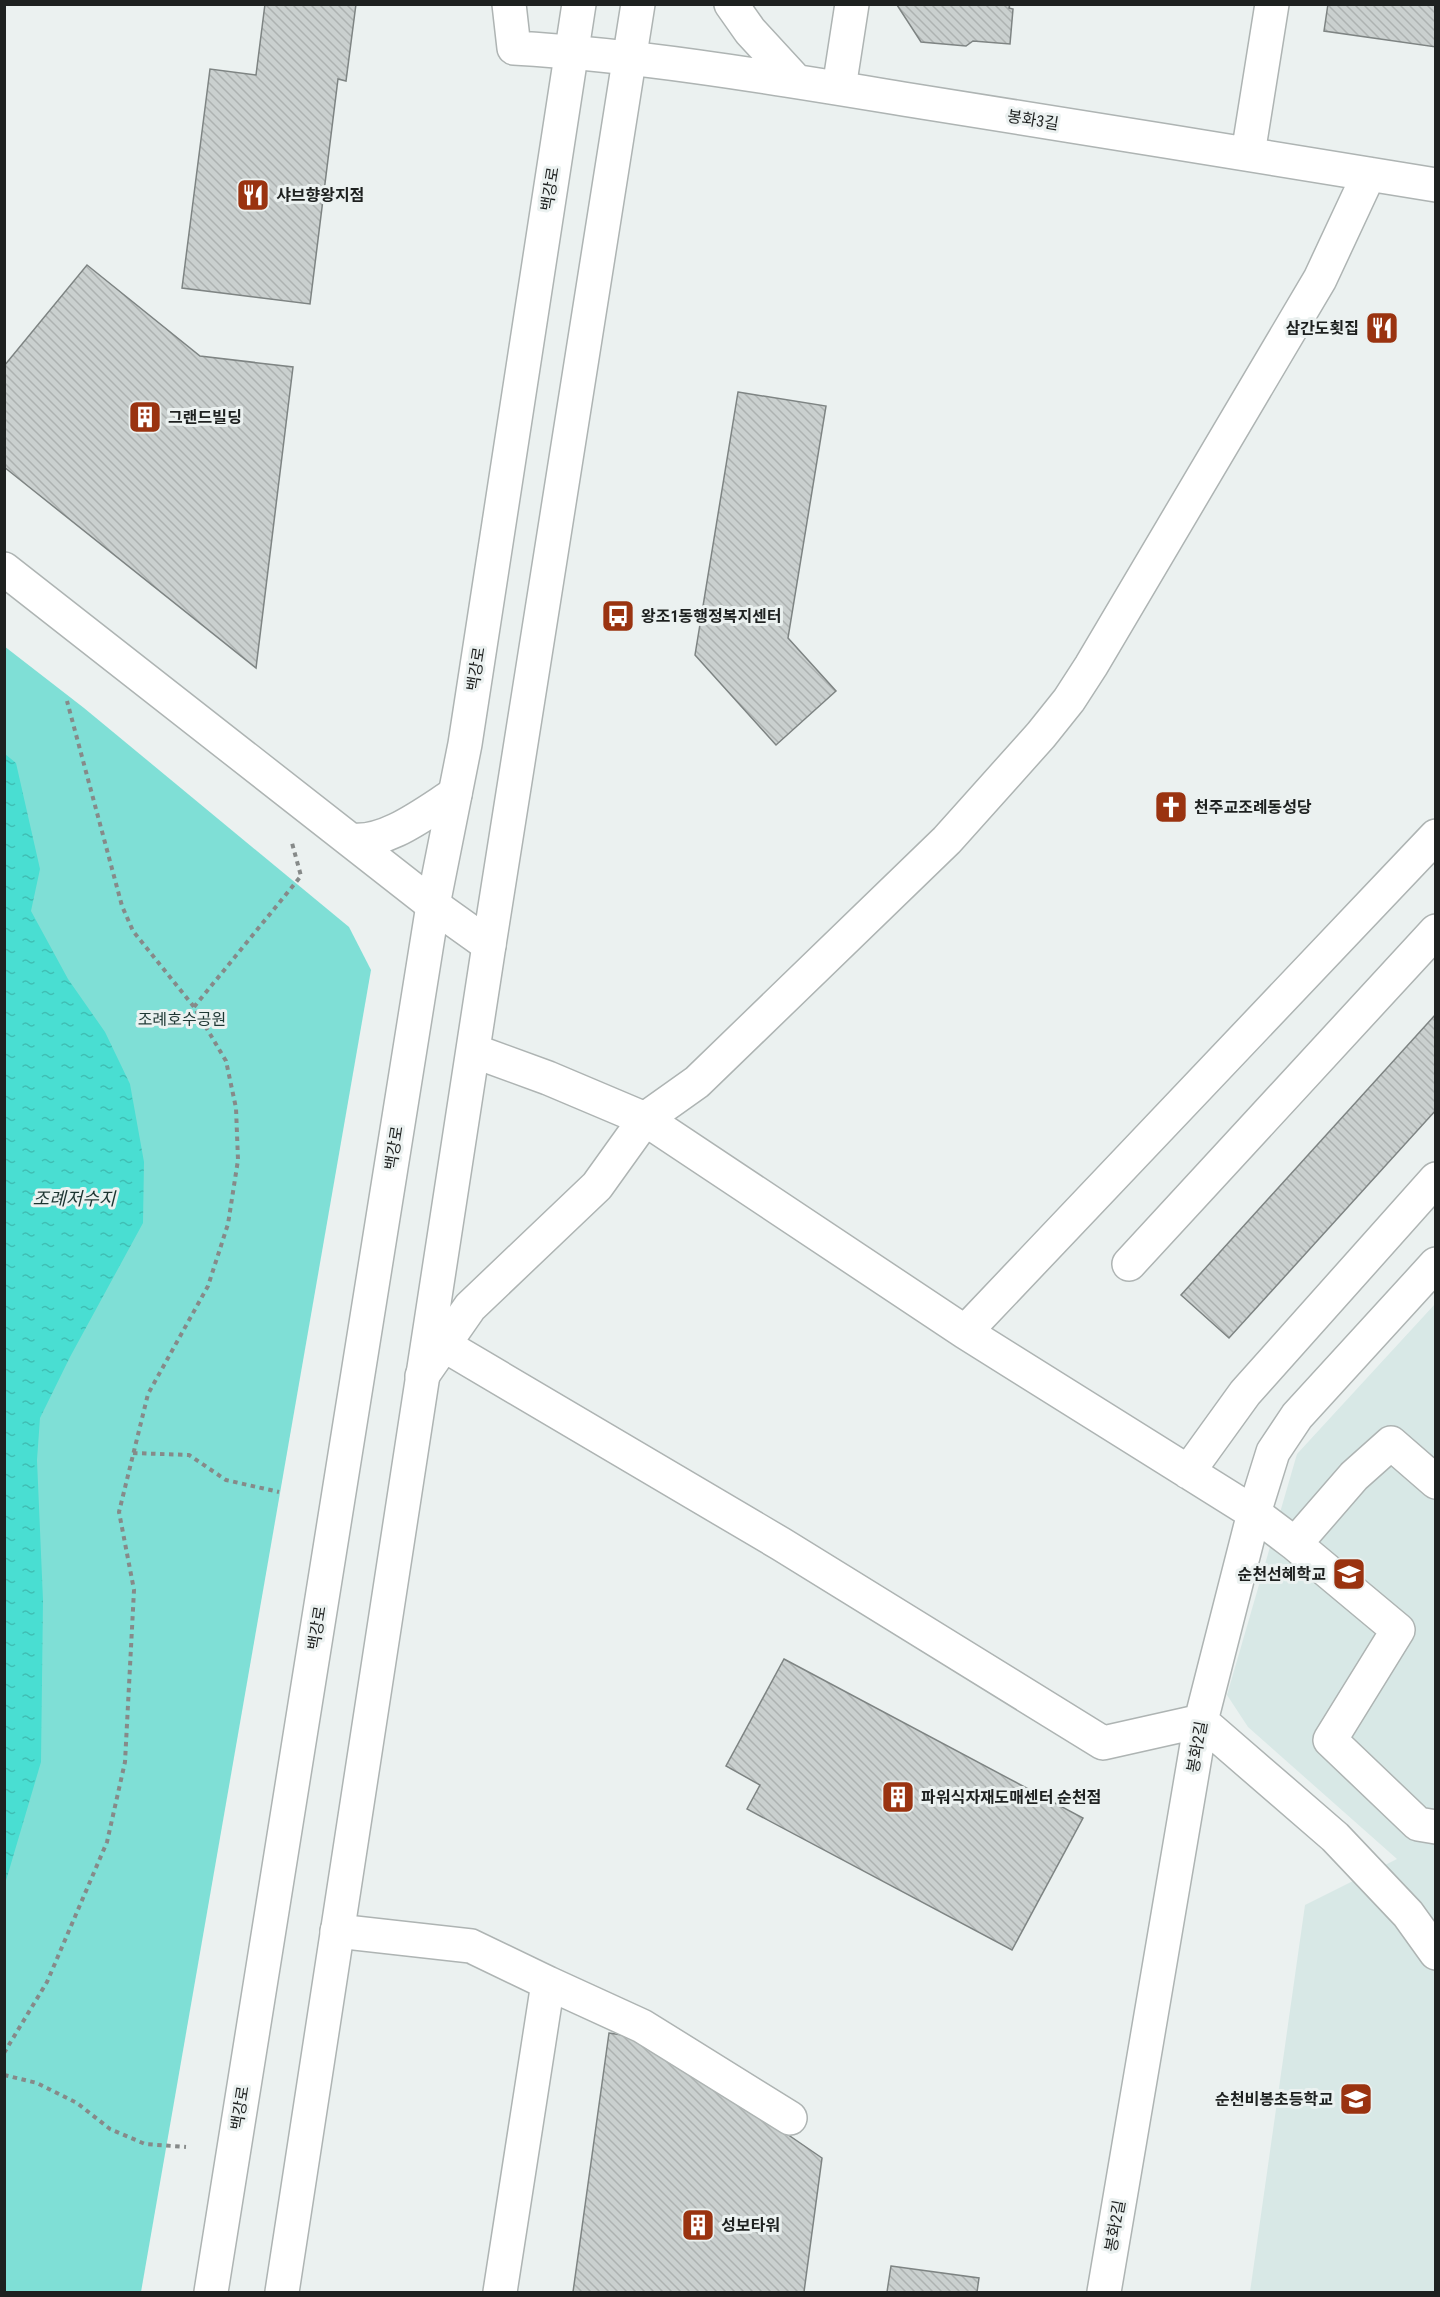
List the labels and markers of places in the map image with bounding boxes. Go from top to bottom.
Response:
restaurant icon: 샤브향왕지점 [235,177,271,213]
place label: 샤브향왕지점 [276,186,364,205]
restaurant icon: 삼간도횟집 [1364,310,1400,346]
place label: 삼간도횟집 [1285,319,1359,338]
building icon: 그랜드빌딩 [127,399,163,435]
place label: 그랜드빌딩 [168,408,242,427]
bus stop icon: 왕조1동행정복지센터 [600,598,636,634]
place label: 왕조1동행정복지센터 [641,607,782,626]
church icon: 천주교조례동성당 [1153,789,1189,825]
place label: 천주교조례동성당 [1194,798,1312,817]
school or university icon: 순천선혜학교 [1331,1556,1367,1592]
place label: 순천선혜학교 [1238,1565,1326,1584]
building icon: 파워식자재도매센터 순천점 [880,1779,916,1815]
place label: 파워식자재도매센터 순천점 [921,1788,1101,1807]
school or university icon: 순천비봉초등학교 [1338,2081,1374,2117]
place label: 순천비봉초등학교 [1215,2090,1333,2109]
building icon: 성보타워 [680,2207,716,2243]
place label: 성보타워 [721,2216,780,2235]

